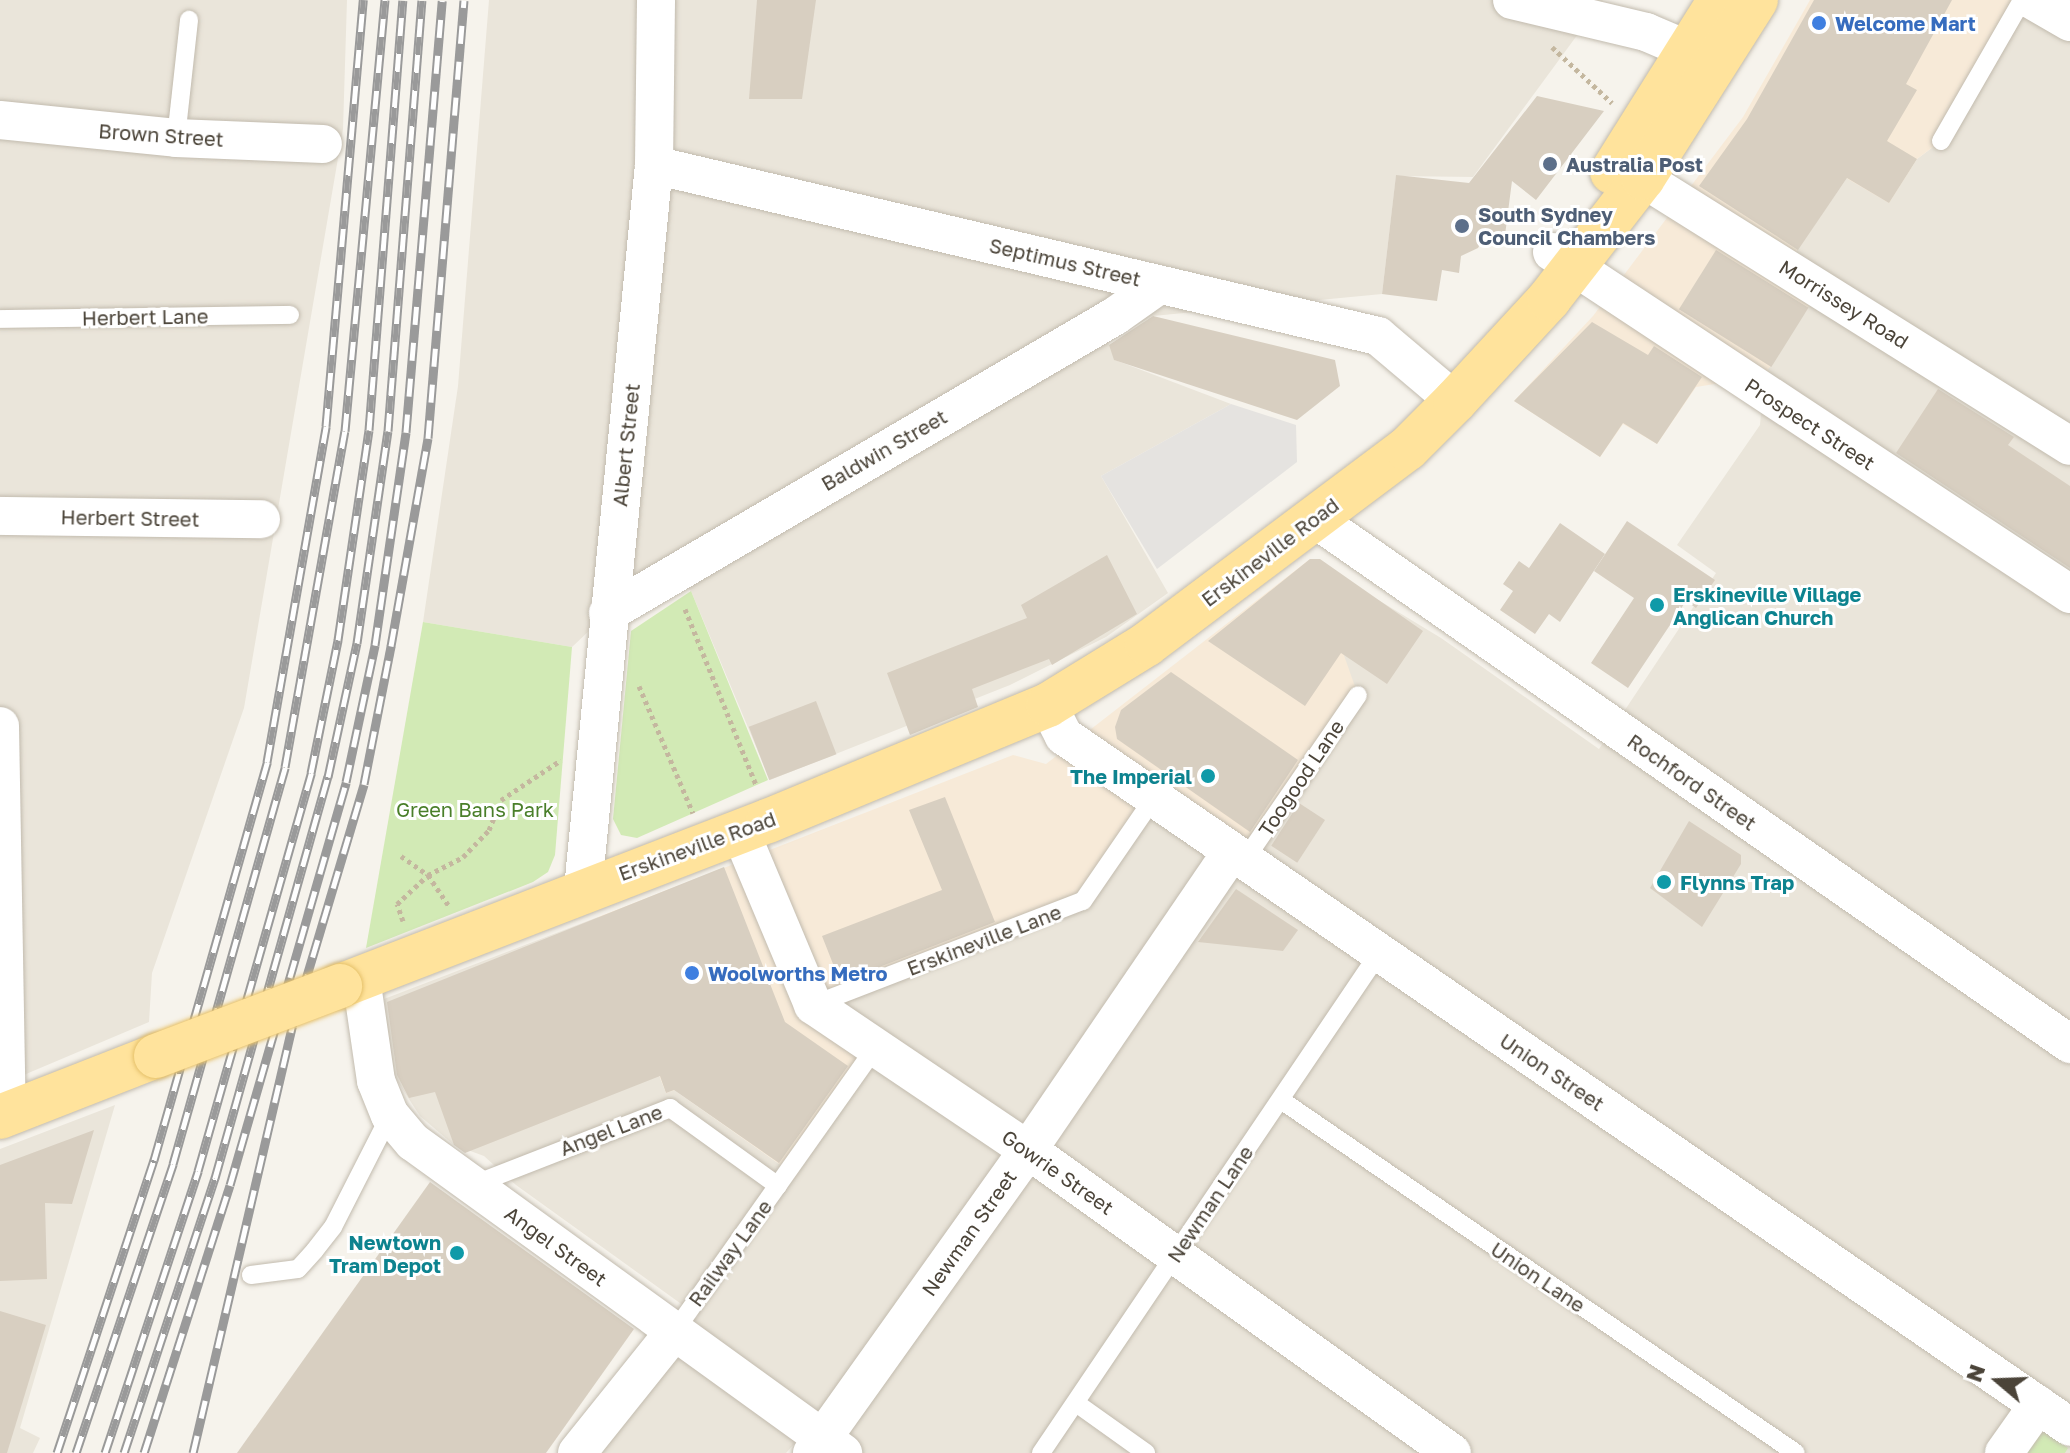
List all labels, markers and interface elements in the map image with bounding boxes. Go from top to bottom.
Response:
place label: Welcome Mart [1835,11,1976,35]
marker: Welcome Mart [1810,14,1828,32]
street label: Brown Street [98,119,224,151]
place label: Australia Post [1566,152,1703,176]
marker: Australia Post [1541,155,1559,173]
place label: South Sydney Council Chambers [1478,202,1655,249]
marker: South Sydney Council Chambers [1453,217,1471,235]
street label: Septimus Street [987,233,1143,291]
street label: Morrissey Road [1775,255,1913,353]
street label: Herbert Lane [82,304,208,330]
street label: Prospect Street [1740,373,1880,475]
street label: Albert Street [608,382,644,508]
street label: Baldwin Street [817,404,951,496]
street label: Erskineville Road [1197,493,1343,611]
street label: Herbert Street [60,505,200,531]
place label: Erskineville Village Anglican Church [1673,582,1861,629]
marker: Erskineville Village Anglican Church [1648,596,1666,614]
street label: Toogood Lane [1253,715,1349,841]
street label: Rochford Street [1623,729,1761,835]
place label: The Imperial [1070,764,1192,788]
marker: The Imperial [1199,767,1217,785]
park label: Green Bans Park [396,797,554,821]
street label: Erskineville Road [615,806,779,886]
place label: Flynns Trap [1680,870,1794,894]
marker: Flynns Trap [1655,873,1673,891]
street label: Erskineville Lane [903,900,1065,980]
place label: Woolworths Metro [708,961,887,985]
marker: Woolworths Metro [683,964,701,982]
street label: Union Street [1495,1028,1609,1116]
street label: Angel Lane [556,1099,666,1161]
street label: Gowrie Street [997,1125,1119,1219]
street label: Newman Lane [1162,1141,1258,1267]
street label: Newman Street [917,1165,1021,1301]
street label: Railway Lane [683,1195,777,1311]
street label: Angel Street [500,1201,612,1291]
place label: Newtown Tram Depot [329,1230,441,1277]
street label: Union Lane [1486,1237,1590,1317]
marker: Newtown Tram Depot [448,1244,466,1262]
north arrow [1958,1341,2038,1421]
text: N [1959,1361,1990,1385]

